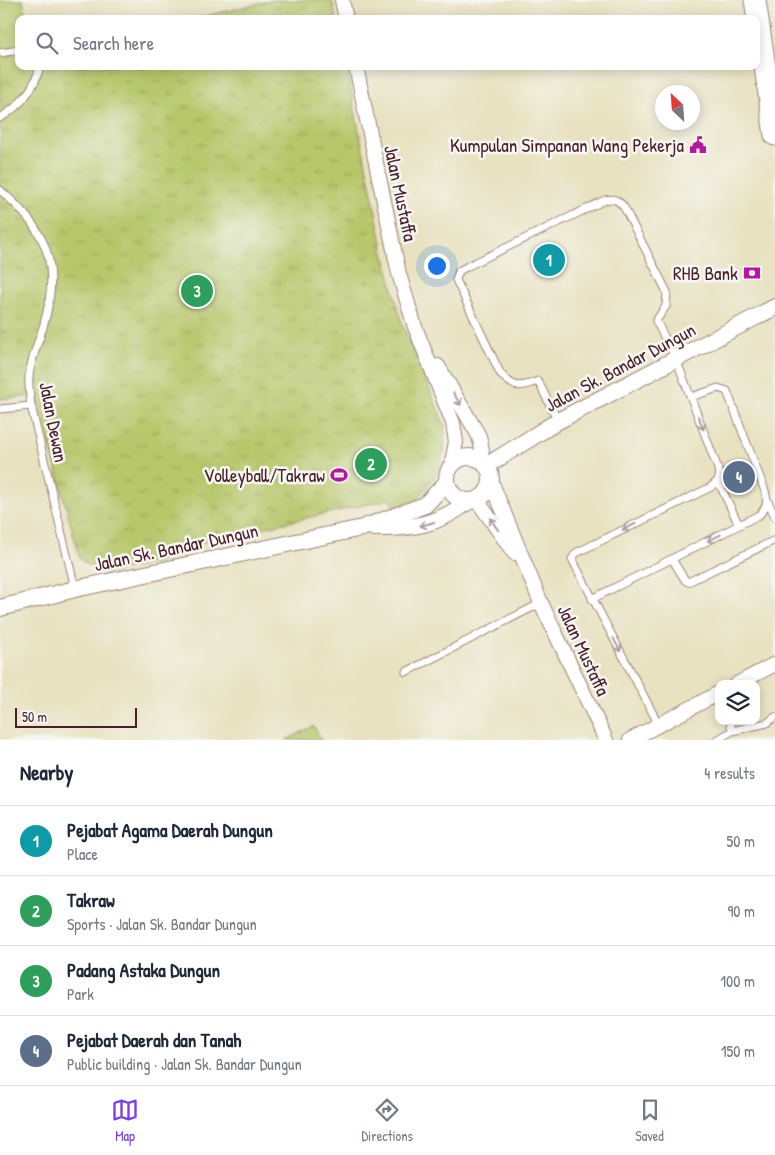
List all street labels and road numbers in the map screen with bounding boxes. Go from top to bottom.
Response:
street label: Jalan Mustaffa [378,143,424,244]
street label: Jalan Sk. Bandar Dungun [540,316,700,418]
street label: Jalan Dewan [33,380,75,464]
street label: Jalan Sk. Bandar Dungun [92,517,260,577]
street label: Jalan Mustaffa [552,600,617,700]

